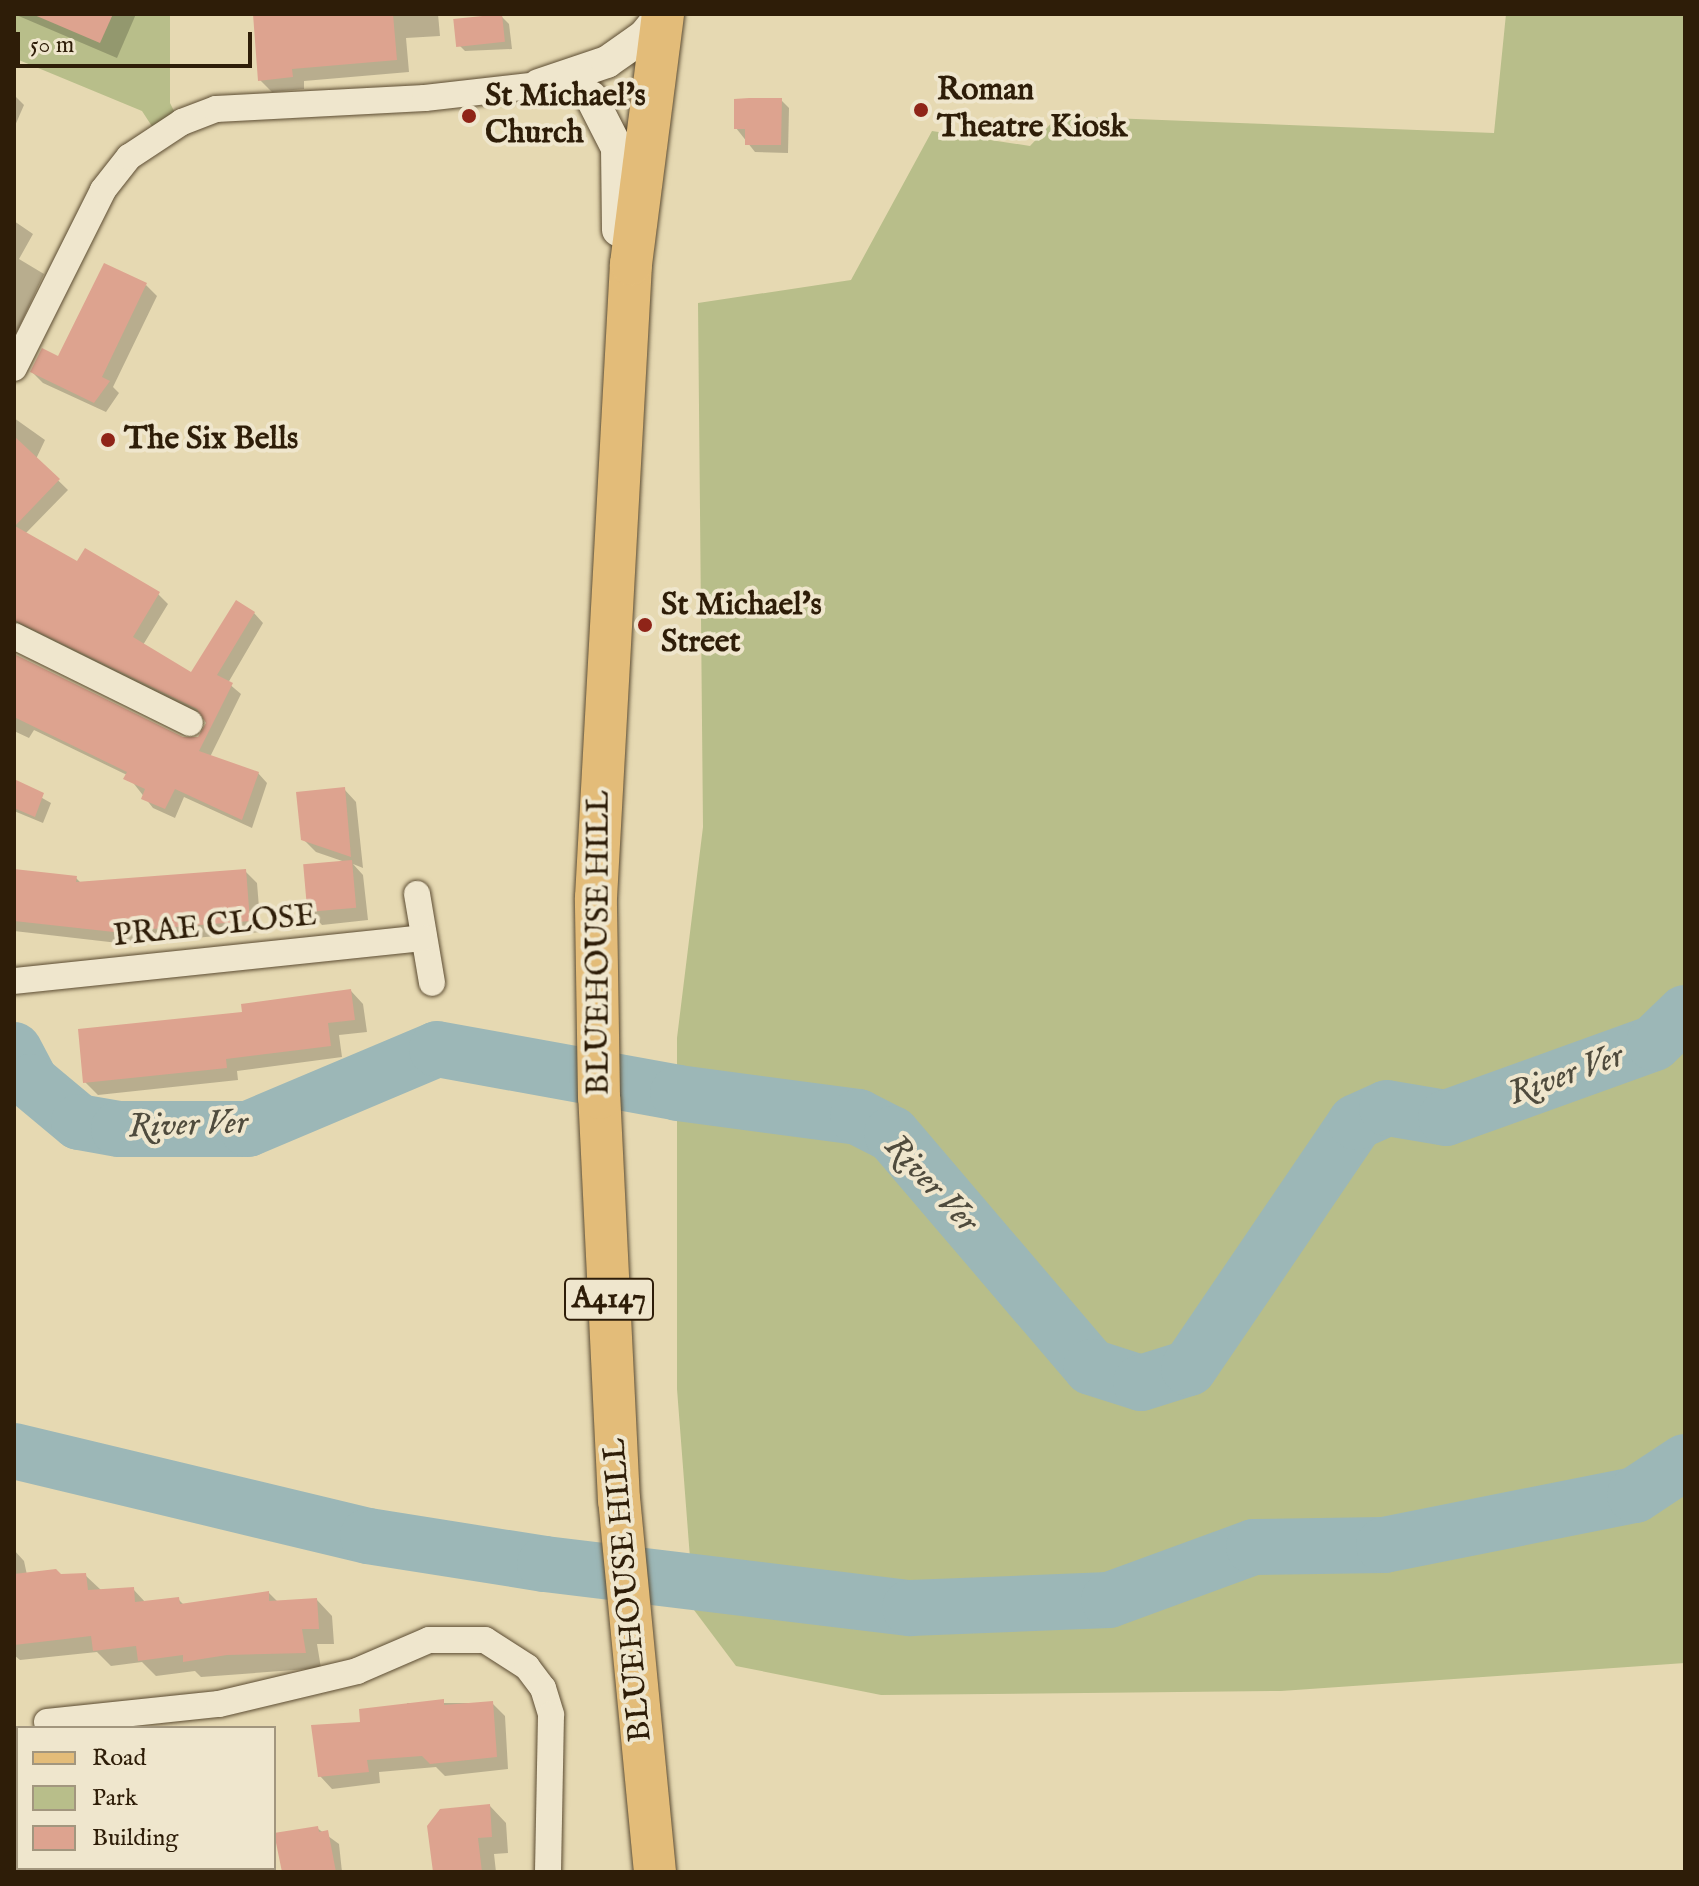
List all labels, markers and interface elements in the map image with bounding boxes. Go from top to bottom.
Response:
scale bar [20,16,256,66]
text: 50 m [30,30,74,61]
place label: Roman Theatre Kiosk [937,73,1127,148]
place label: St Michael's Church [485,79,646,154]
marker: Roman Theatre Kiosk [912,101,930,119]
marker: St Michael's Church [460,107,478,125]
place label: The Six Bells [124,421,298,459]
marker: The Six Bells [99,431,117,449]
place label: St Michael's Street [661,588,822,663]
marker: St Michael's Street [636,616,654,634]
street label: BLUEHOUSE HILL [581,791,619,1095]
street label: PRAE CLOSE [111,897,319,957]
water label: River Ver [1503,1035,1629,1115]
water label: River Ver [128,1103,248,1147]
water label: River Ver [875,1126,987,1242]
road number: A4147 [563,1273,655,1325]
street label: BLUEHOUSE HILL [597,1436,661,1744]
legend [16,1726,276,1870]
text: Road [92,1743,146,1774]
text: Park [92,1783,138,1814]
text: Building [92,1823,178,1854]

